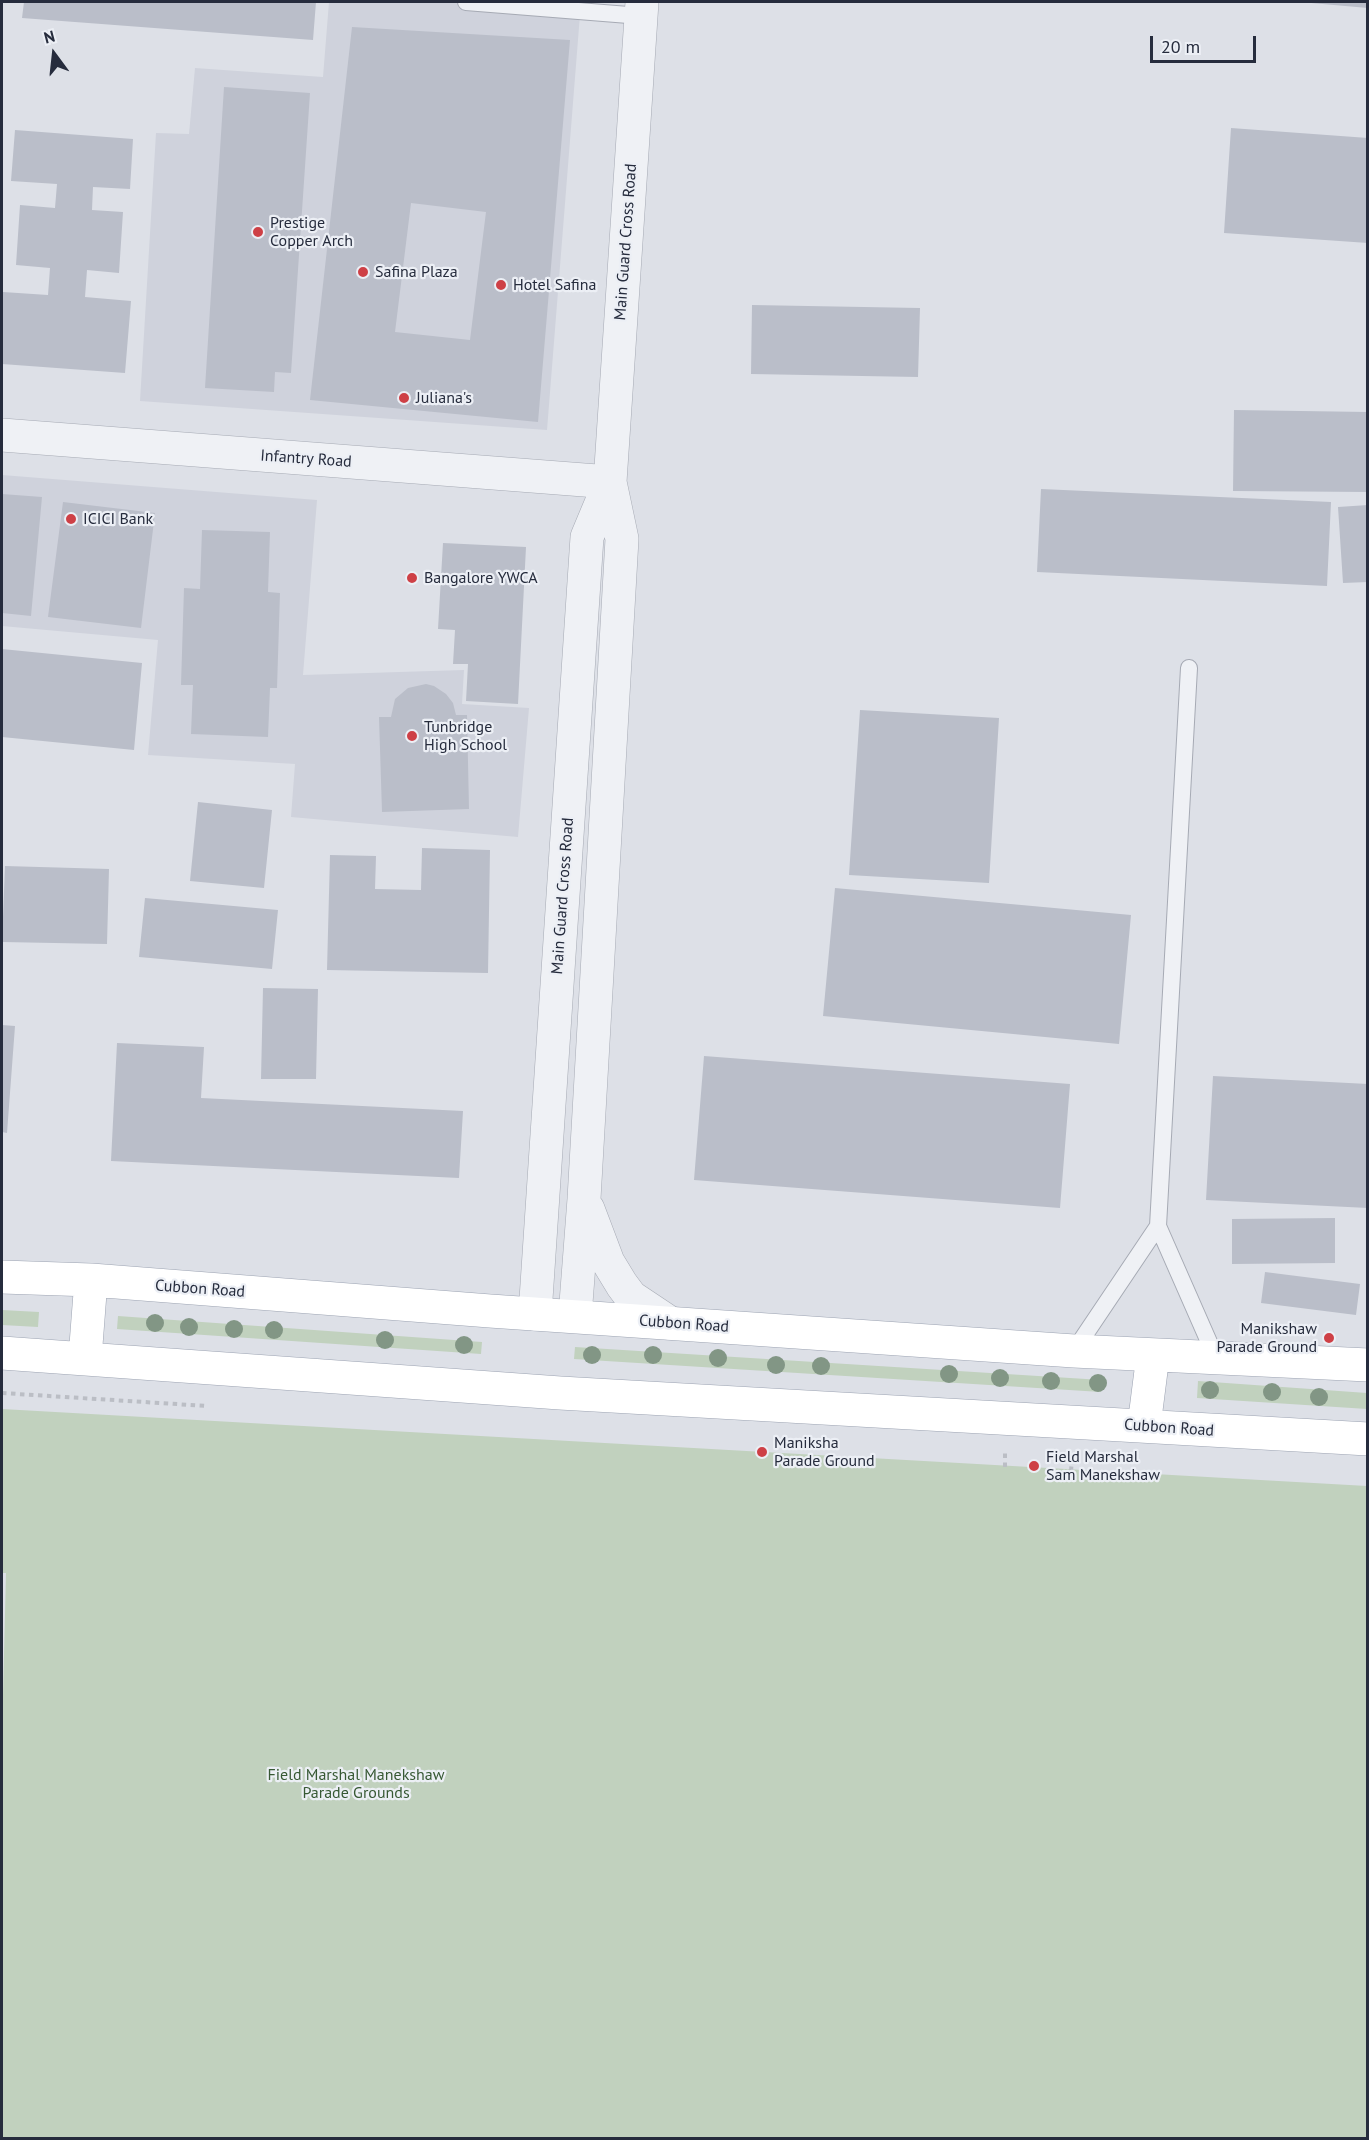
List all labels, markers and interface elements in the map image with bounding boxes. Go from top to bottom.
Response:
north arrow [24,24,84,84]
scale bar [1153,24,1260,62]
text: N [42,26,57,48]
text: 20 m [1161,35,1200,58]
street label: Main Guard Cross Road [611,163,641,321]
place label: Prestige Copper Arch [270,213,353,251]
marker: Prestige Copper Arch [251,225,265,239]
place label: Safina Plaza [375,262,458,282]
marker: Safina Plaza [356,265,370,279]
place label: Hotel Safina [513,275,596,295]
marker: Hotel Safina [494,278,508,292]
place label: Juliana's [416,388,472,408]
marker: Juliana's [397,391,411,405]
street label: Infantry Road [260,446,352,472]
place label: ICICI Bank [83,509,153,529]
marker: ICICI Bank [64,512,78,526]
place label: Bangalore YWCA [424,568,538,588]
marker: Bangalore YWCA [405,571,419,585]
place label: Tunbridge High School [424,717,507,755]
marker: Tunbridge High School [405,729,419,743]
street label: Main Guard Cross Road [548,817,578,975]
street label: Cubbon Road [154,1276,246,1302]
street label: Cubbon Road [638,1311,730,1337]
place label: Manikshaw Parade Ground [1217,1319,1317,1357]
marker: Manikshaw Parade Ground [1322,1331,1336,1345]
street label: Cubbon Road [1123,1415,1215,1441]
place label: Maniksha Parade Ground [774,1433,874,1471]
marker: Maniksha Parade Ground [755,1445,769,1459]
place label: Field Marshal Sam Manekshaw [1046,1447,1160,1485]
marker: Field Marshal Sam Manekshaw [1027,1459,1041,1473]
park label: Field Marshal Manekshaw Parade Grounds [268,1765,444,1803]

